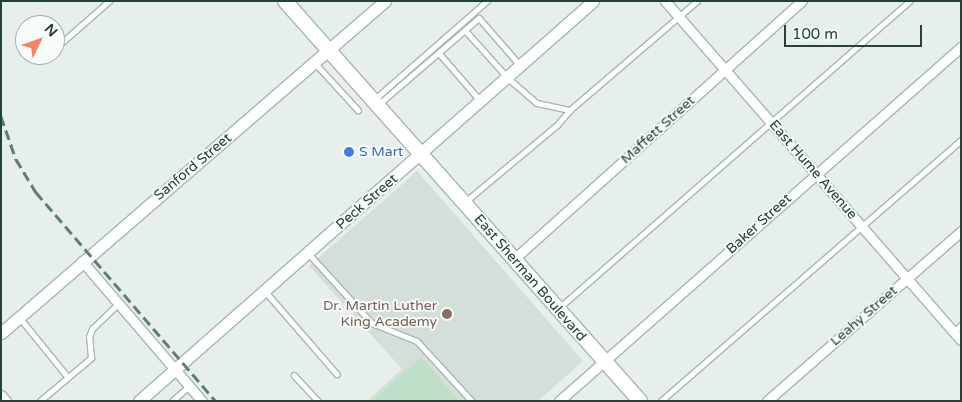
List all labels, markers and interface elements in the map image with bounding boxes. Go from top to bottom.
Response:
north arrow [15,15,65,65]
scale bar [787,15,924,47]
text: N [41,20,61,40]
text: 100 m [792,25,838,43]
street label: Maffett Street [617,92,699,168]
street label: East Hume Avenue [765,117,861,223]
street label: Sanford Street [151,130,235,204]
place label: S Mart [359,144,403,160]
marker: S Mart [343,146,355,158]
street label: Peck Street [333,171,401,233]
street label: Baker Street [723,190,795,258]
street label: East Sherman Boulevard [470,211,590,345]
street label: Leahy Street [827,282,901,350]
place label: Dr. Martin Luther King Academy [323,298,437,331]
marker: Dr. Martin Luther King Academy [441,308,453,320]

